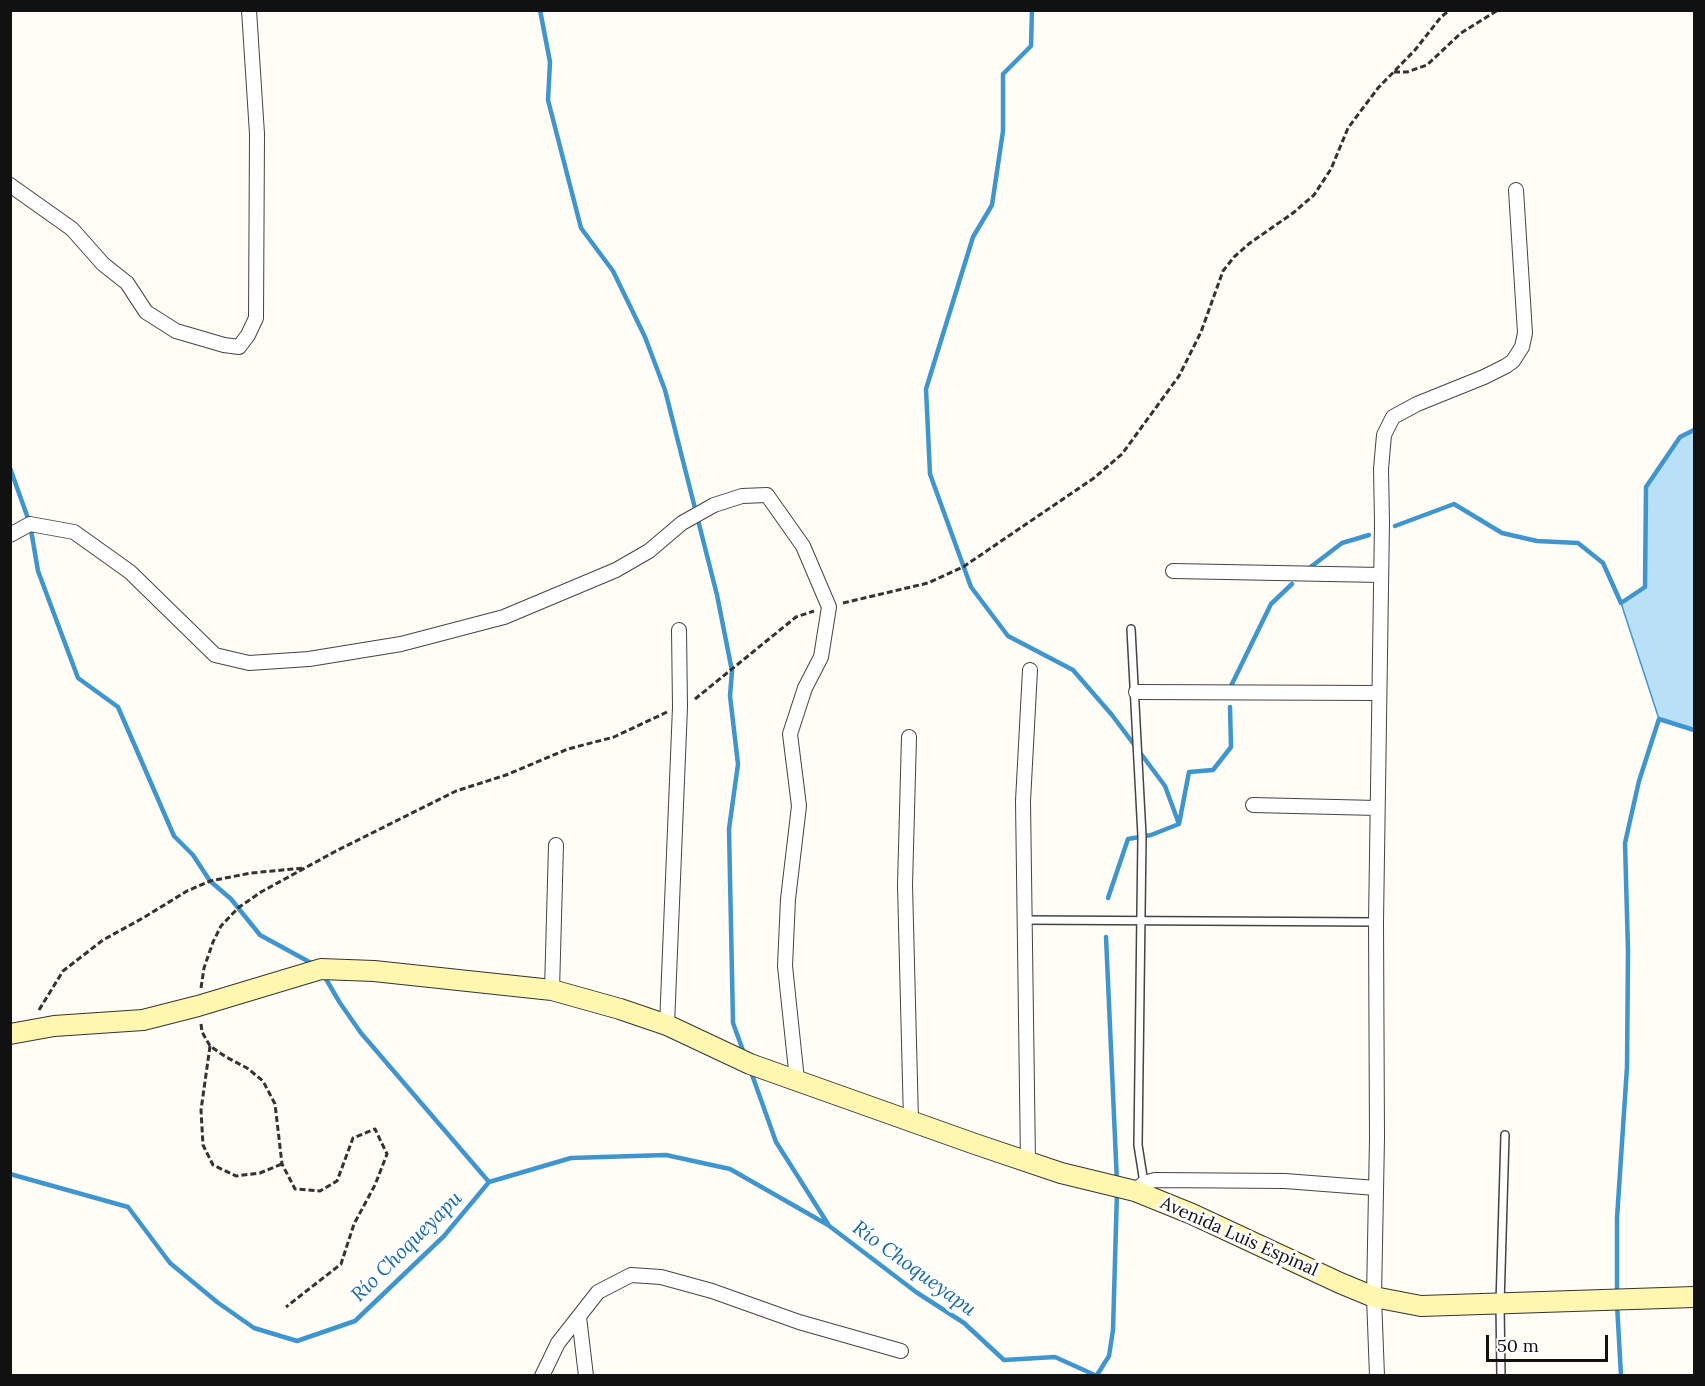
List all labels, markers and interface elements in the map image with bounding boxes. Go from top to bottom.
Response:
water label: Río Choqueyapu [347,1187,467,1307]
street label: Avenida Luis Espinal [1157,1193,1321,1281]
water label: Río Choqueyapu [848,1216,980,1322]
scale bar [1489,1323,1610,1361]
text: 50 m [1497,1334,1539,1357]

